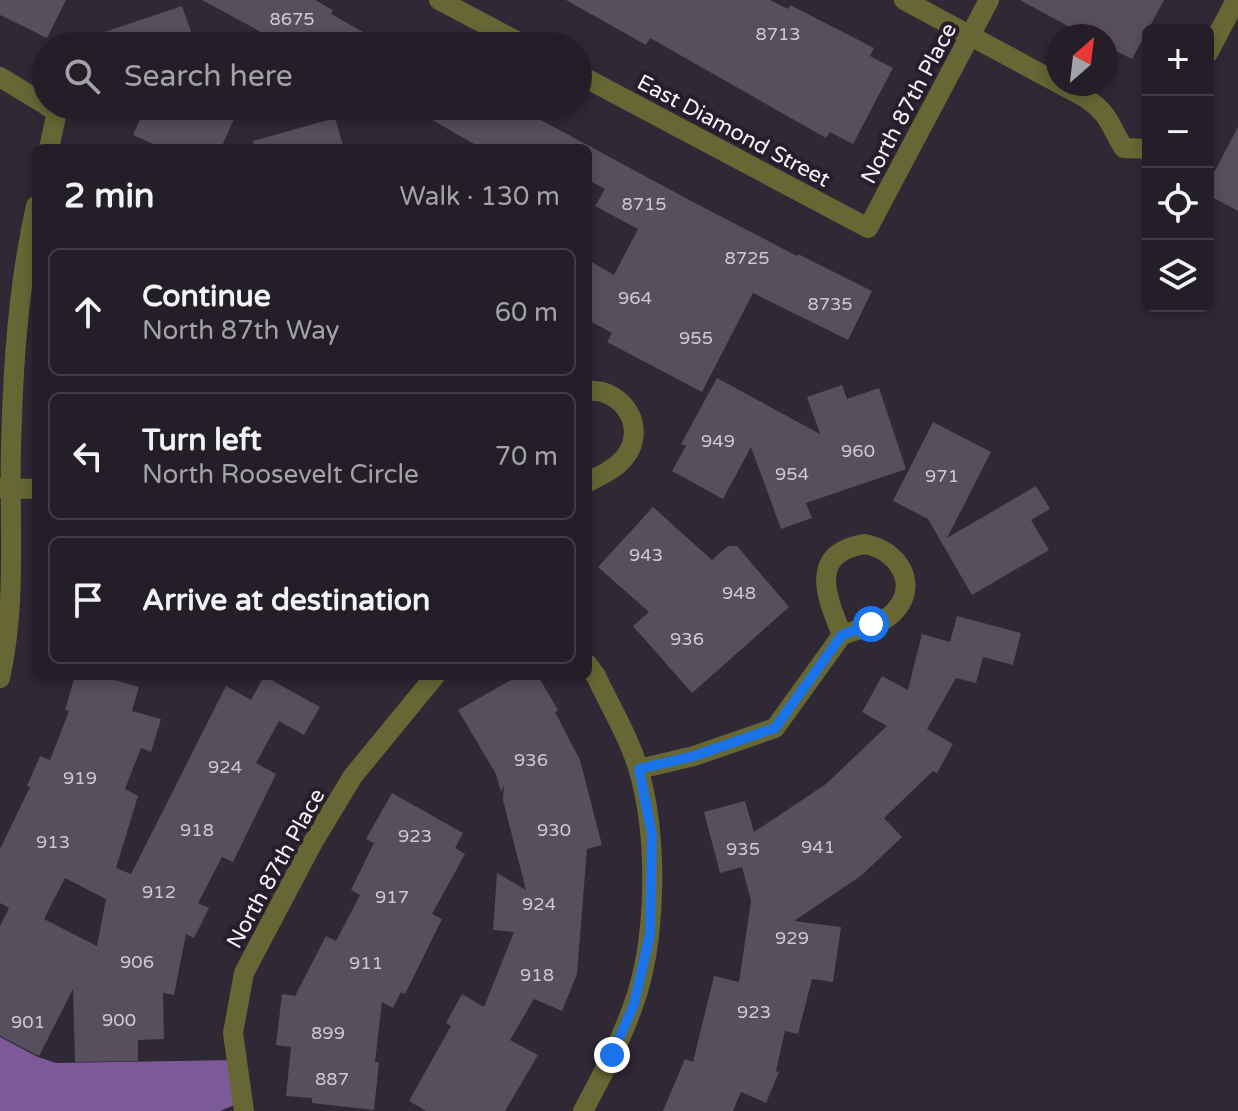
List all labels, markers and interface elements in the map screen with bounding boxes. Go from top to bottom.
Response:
house number: 8675 [269,8,315,30]
street label: North 87th Place [856,19,962,188]
house number: 8713 [755,23,801,45]
north arrow [1046,24,1118,96]
map controls [1142,24,1214,312]
button: + [1142,24,1214,96]
search box [32,32,592,120]
icon: search [60,54,104,98]
text: Search here [124,58,293,95]
street label: East Diamond Street [633,69,834,193]
button: − [1142,96,1214,168]
button: locate [1142,168,1214,240]
text: 2 min [64,176,155,217]
text: Walk · 130 m [400,181,560,212]
house number: 8715 [621,193,667,215]
button: layers [1142,240,1214,312]
house number: 8725 [724,247,770,269]
text: Continue [142,278,271,315]
house number: 964 [618,287,652,309]
icon: ahead [66,290,110,334]
house number: 8735 [807,293,853,315]
text: 60 m [495,297,558,328]
text: North 87th Way [142,315,340,346]
house number: 955 [679,327,713,349]
text: Turn left [142,422,261,459]
house number: 949 [701,430,735,452]
icon: left [66,434,110,478]
house number: 960 [841,440,875,462]
text: 70 m [495,441,558,472]
text: North Roosevelt Circle [142,459,419,490]
house number: 954 [775,463,809,485]
house number: 971 [925,465,959,487]
house number: 943 [629,544,663,566]
icon: arrive [66,578,110,622]
text: Arrive at destination [142,582,430,619]
house number: 948 [722,582,756,604]
route start [853,606,889,642]
house number: 936 [670,628,704,650]
house number: 936 [514,749,548,771]
house number: 924 [208,756,242,778]
house number: 919 [63,767,97,789]
street label: North 87th Place [221,784,330,953]
house number: 918 [180,819,214,841]
house number: 930 [537,819,571,841]
house number: 923 [398,825,432,847]
house number: 913 [36,831,70,853]
house number: 941 [801,836,835,858]
house number: 935 [726,838,760,860]
house number: 912 [142,881,176,903]
house number: 917 [375,886,409,908]
house number: 924 [522,893,556,915]
house number: 929 [775,927,809,949]
house number: 906 [120,951,154,973]
house number: 911 [349,952,383,974]
house number: 918 [520,964,554,986]
house number: 923 [737,1001,771,1023]
house number: 900 [102,1009,136,1031]
house number: 901 [11,1011,45,1033]
house number: 899 [311,1022,345,1044]
route end [594,1037,630,1073]
house number: 887 [315,1068,349,1090]

